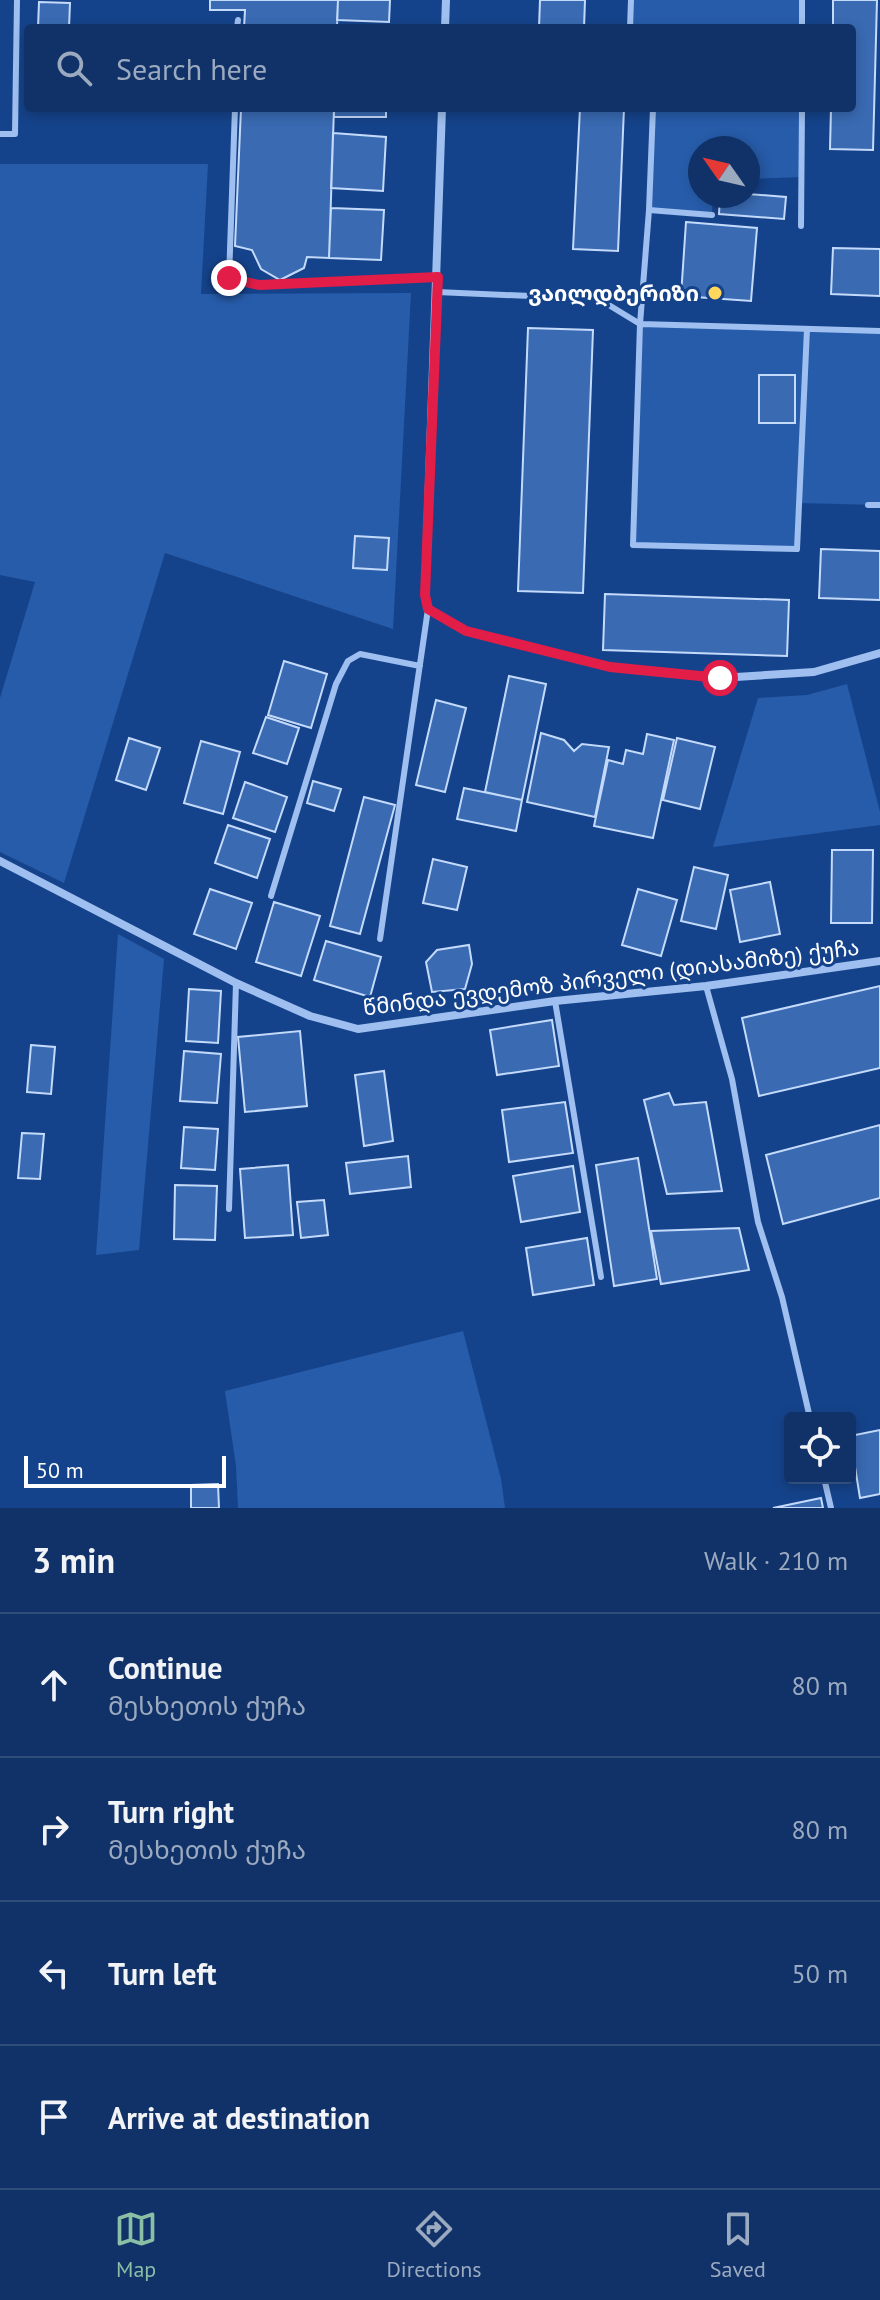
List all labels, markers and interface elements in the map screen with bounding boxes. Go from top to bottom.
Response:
search box [24,24,856,112]
icon: search [52,46,96,90]
text: Search here [116,49,267,88]
north arrow [688,136,760,208]
route end [211,260,247,296]
place label: ვაილდბერიზი [528,279,699,307]
marker: ვაილდბერიზი [706,284,724,302]
route start [702,660,738,696]
street label: წმინდა ევდემოზ პირველი (დიასამიზე) ქუჩა [361,933,861,1021]
map controls [784,1412,856,1484]
button: locate [784,1412,856,1484]
scale bar [24,1452,226,1488]
text: 50 m [36,1456,84,1484]
text: 3 min [32,1538,115,1582]
text: Walk · 210 m [704,1544,848,1577]
text: Continue [108,1648,222,1687]
icon: ahead [32,1663,76,1707]
text: 80 m [792,1669,848,1702]
text: მესხეთის ქუჩა [108,1689,306,1722]
text: Turn right [108,1792,234,1831]
icon: right [32,1807,76,1851]
text: 80 m [792,1813,848,1846]
text: მესხეთის ქუჩა [108,1833,306,1866]
icon: left [32,1951,76,1995]
text: Turn left [108,1954,216,1993]
text: 50 m [792,1957,848,1990]
icon: arrive [32,2095,76,2139]
text: Arrive at destination [108,2098,370,2137]
tab: Map [114,2207,158,2283]
tab: Directions [386,2207,482,2283]
tab: Saved [710,2207,766,2283]

